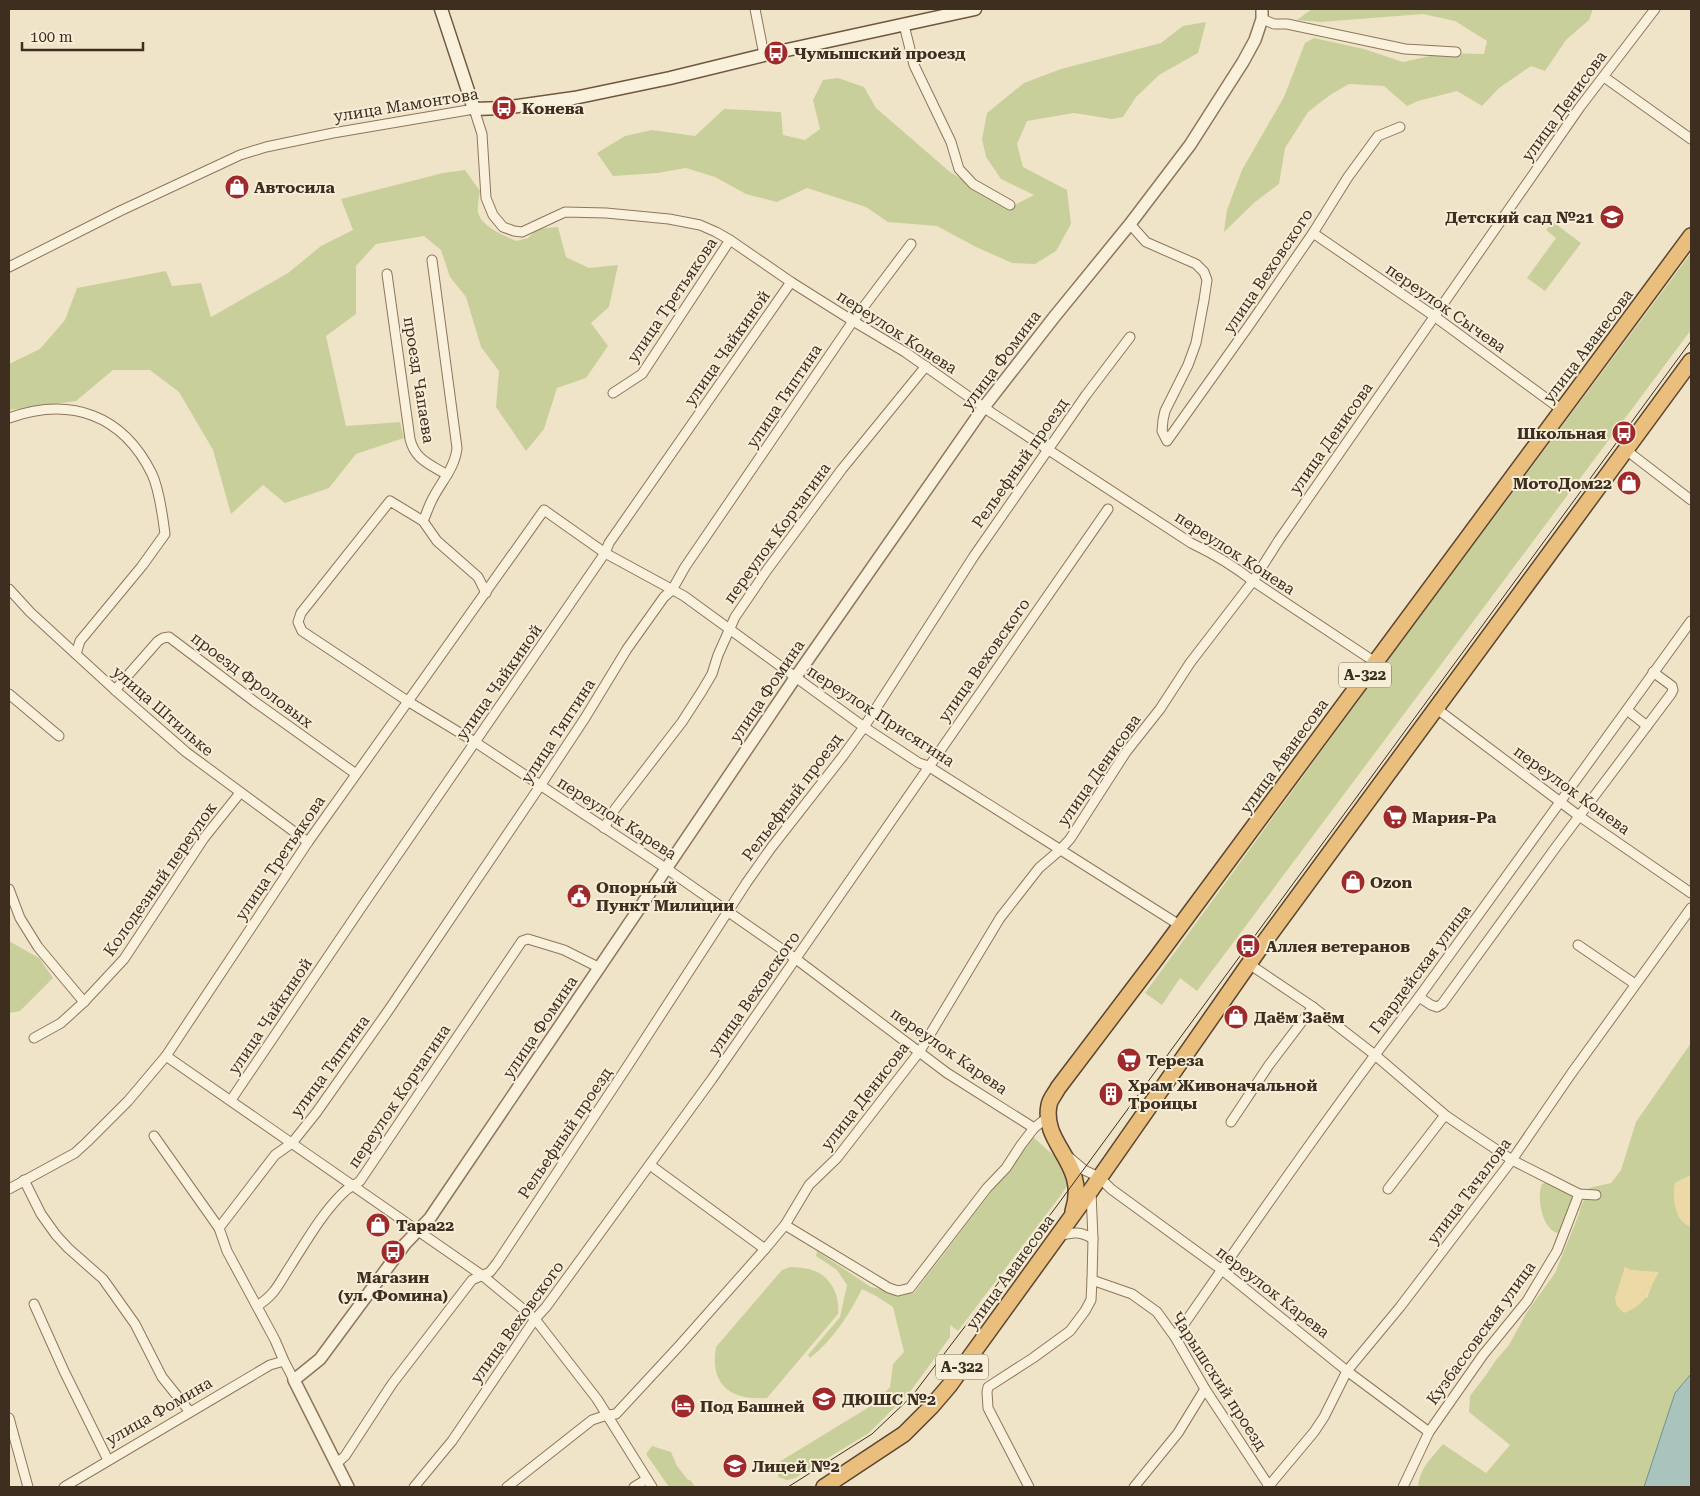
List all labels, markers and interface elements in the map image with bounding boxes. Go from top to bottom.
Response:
scale bar [22,20,144,52]
text: 100 m [30,28,73,46]
bus stop icon: Чумышский проезд [763,40,789,66]
place label: Чумышский проезд [794,44,966,63]
street label: улица Денисова [1518,47,1611,165]
street label: улица Мамонтова [332,84,480,126]
bus stop icon: Конева [491,95,517,121]
place label: Конева [522,99,584,118]
shop icon: Автосила [224,174,250,200]
place label: Автосила [254,178,335,197]
school or university icon: Детский сад №21 [1599,204,1625,230]
street label: улица Веховского [1219,205,1317,337]
place label: Детский сад №21 [1445,208,1594,227]
street label: улица Третьякова [623,234,721,366]
street label: переулок Сычева [1382,259,1510,357]
street label: улица Аванесова [1539,285,1637,407]
street label: улица Чайкиной [680,286,774,409]
street label: переулок Конева [833,286,961,378]
street label: улица Фомина [957,306,1045,414]
street label: проезд Чапаева [400,315,438,445]
street label: улица Тяптина [742,340,826,452]
street label: улица Денисова [1285,378,1377,497]
street label: Рельефный проезд [968,394,1072,532]
bus stop icon: Школьная [1611,420,1637,446]
place label: Школьная [1517,424,1606,443]
street label: переулок Корчагина [720,459,835,607]
shop icon: МотоДом22 [1616,470,1642,496]
place label: МотоДом22 [1513,474,1612,493]
street label: переулок Конева [1171,507,1299,599]
street label: улица Веховского [934,594,1034,725]
street label: улица Чайкиной [452,620,546,743]
street label: проезд Фроловых [187,628,317,732]
street label: улица Фомина [726,636,809,746]
street label: переулок Присягина [804,661,958,771]
street label: улица Штильке [109,662,218,760]
road number: А-322 [1339,662,1391,688]
street label: улица Тяптина [517,675,599,787]
street label: улица Аванесова [1236,695,1332,817]
street label: улица Денисова [1053,710,1145,829]
street label: Рельефный проезд [738,730,846,864]
street label: переулок Конева [1510,741,1634,839]
street label: переулок Карева [554,772,680,864]
street label: улица Третьякова [231,792,329,924]
street label: Колодезный переулок [99,798,221,960]
supermarket icon: Мария-Ра [1382,804,1408,830]
place label: Мария-Ра [1412,808,1497,827]
shop icon: Ozon [1340,869,1366,895]
place label: Ozon [1370,873,1413,892]
place label: Опорный Пункт Милиции [596,878,734,915]
public building icon: Опорный Пункт Милиции [566,883,592,909]
street label: Гвардейская улица [1365,901,1475,1037]
street label: улица Веховского [704,927,804,1058]
bus stop icon: Аллея ветеранов [1235,933,1261,959]
place label: Аллея ветеранов [1266,937,1410,956]
street label: улица Чайкиной [224,954,316,1078]
street label: улица Фомина [499,972,582,1082]
street label: переулок Карева [887,1004,1011,1099]
shop icon: Даём Заём [1223,1004,1249,1030]
place label: Даём Заём [1254,1008,1345,1027]
street label: улица Тяптина [287,1011,373,1121]
street label: переулок Корчагина [344,1020,454,1171]
street label: улица Денисова [817,1038,913,1154]
supermarket icon: Тереза [1116,1047,1142,1073]
place label: Тереза [1146,1051,1205,1070]
street label: Рельефный проезд [514,1064,616,1202]
place label: Храм Живоначальной Троицы [1128,1076,1317,1113]
building icon: Храм Живоначальной Троицы [1098,1081,1124,1107]
street label: улица Тачалова [1423,1134,1515,1248]
street label: улица Аванесова [962,1211,1058,1333]
shop icon: Тара22 [365,1212,391,1238]
place label: Тара22 [396,1216,454,1235]
bus stop icon: Магазин (ул. Фомина) [380,1239,406,1265]
street label: переулок Карева [1213,1242,1334,1342]
street label: улица Веховского [466,1257,568,1387]
street label: Кузбассовская улица [1423,1257,1540,1408]
place label: Магазин (ул. Фомина) [338,1268,448,1305]
street label: Чарышский проезд [1167,1308,1271,1454]
road number: А-322 [936,1354,988,1380]
street label: улица Фомина [102,1373,216,1449]
school or university icon: ДЮШС №2 [811,1386,837,1412]
place label: ДЮШС №2 [842,1390,936,1409]
hotel icon: Под Башней [670,1393,696,1419]
place label: Под Башней [700,1397,805,1416]
school or university icon: Лицей №2 [722,1453,748,1479]
place label: Лицей №2 [752,1457,840,1476]

